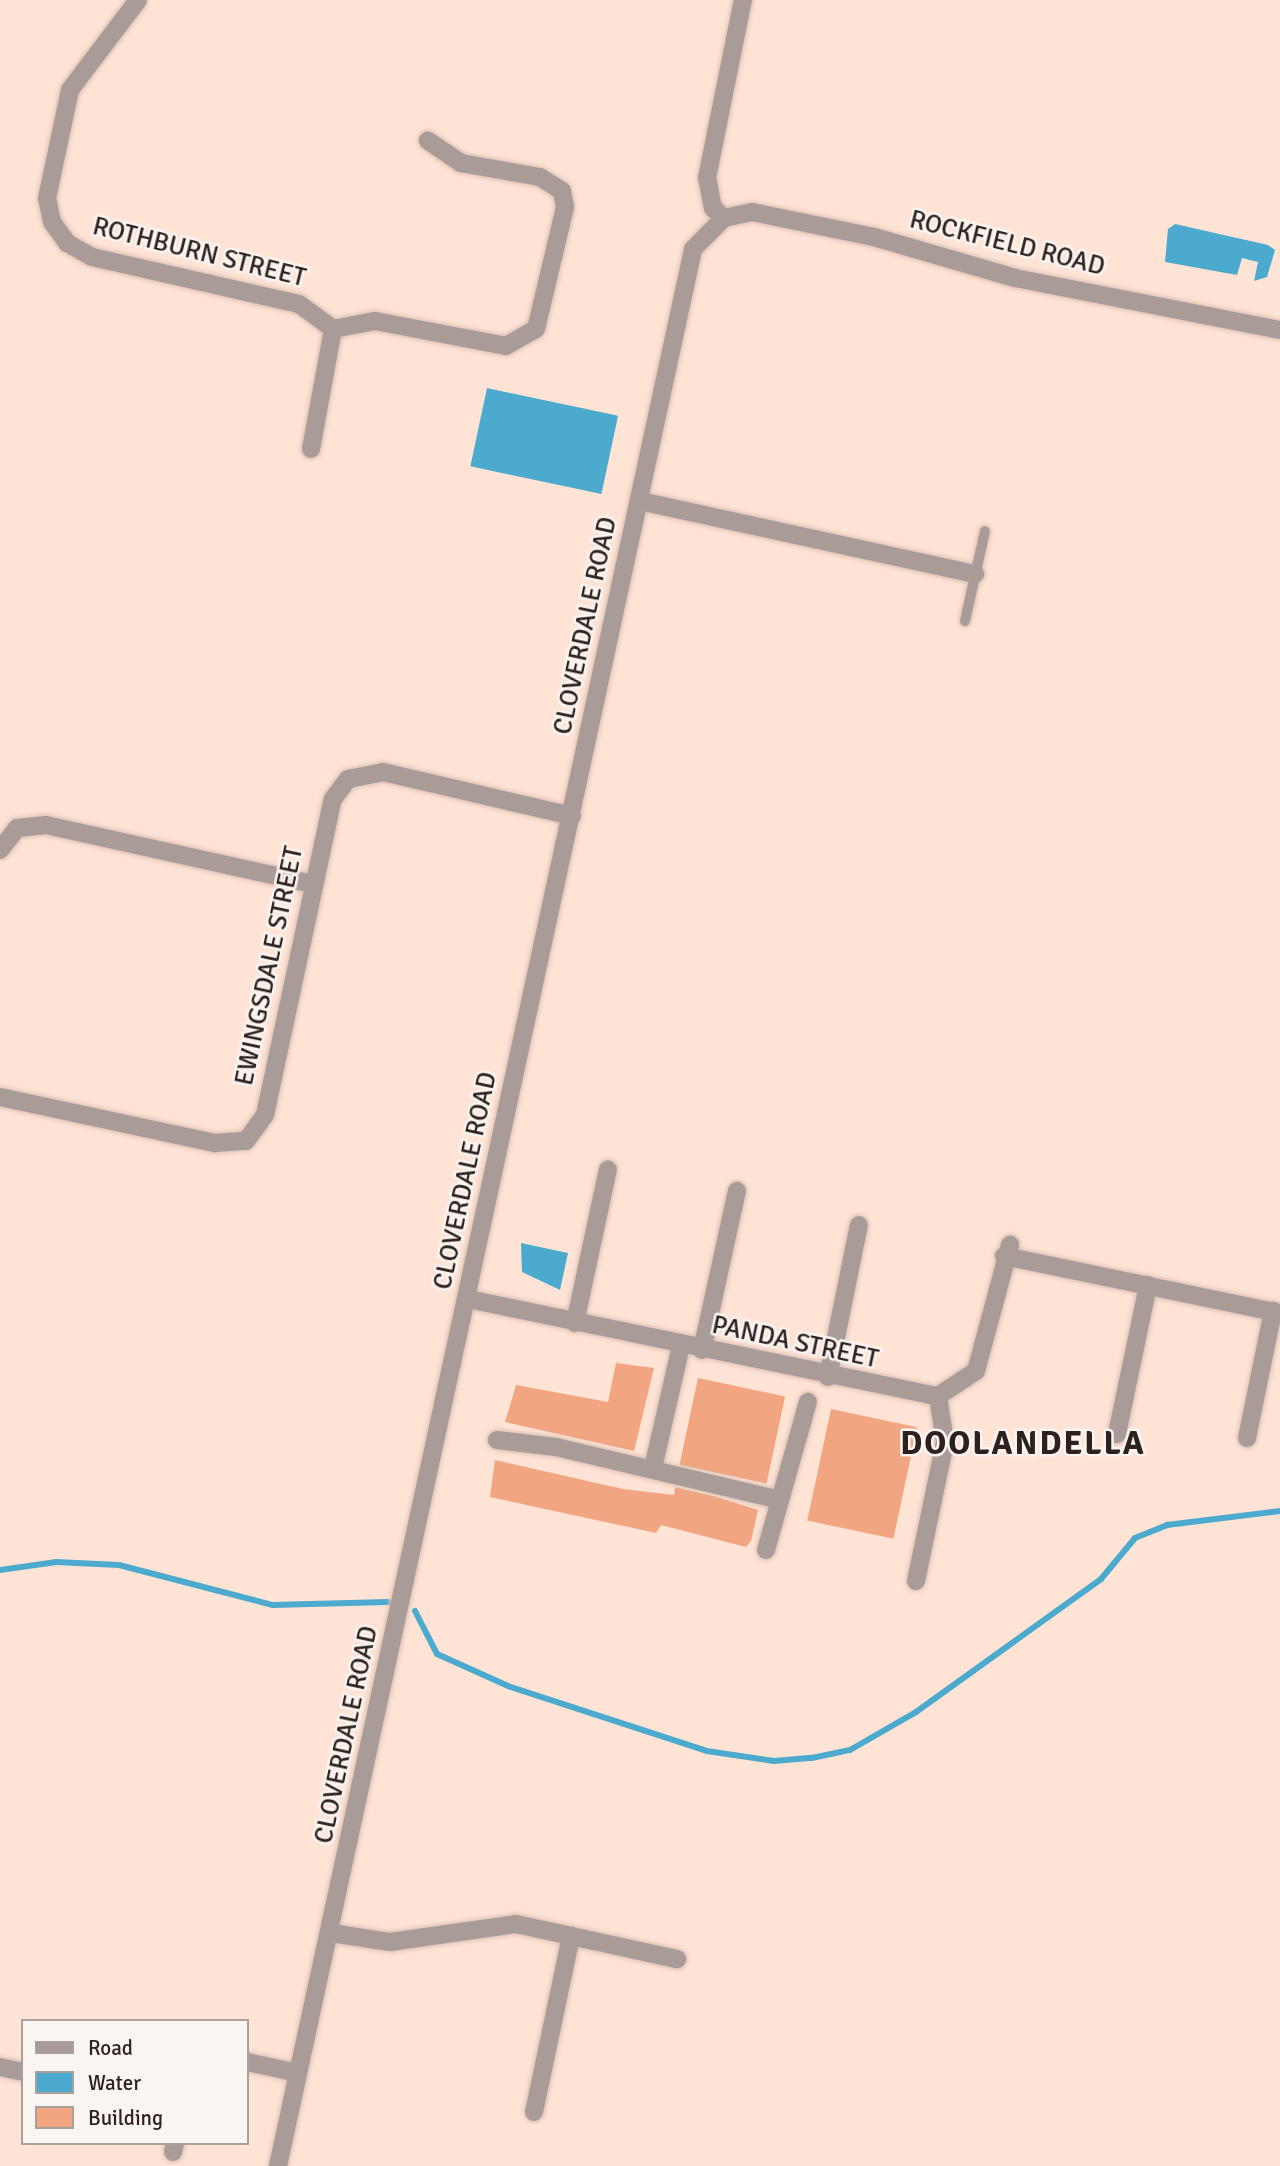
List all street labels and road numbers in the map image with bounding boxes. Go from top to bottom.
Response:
street label: ROCKFIELD ROAD [906,205,1108,283]
street label: ROTHBURN STREET [89,211,309,295]
street label: CLOVERDALE ROAD [548,514,624,738]
street label: EWINGSDALE STREET [229,844,311,1088]
street label: CLOVERDALE ROAD [428,1069,504,1293]
street label: PANDA STREET [709,1310,881,1376]
street label: CLOVERDALE ROAD [309,1623,385,1847]

